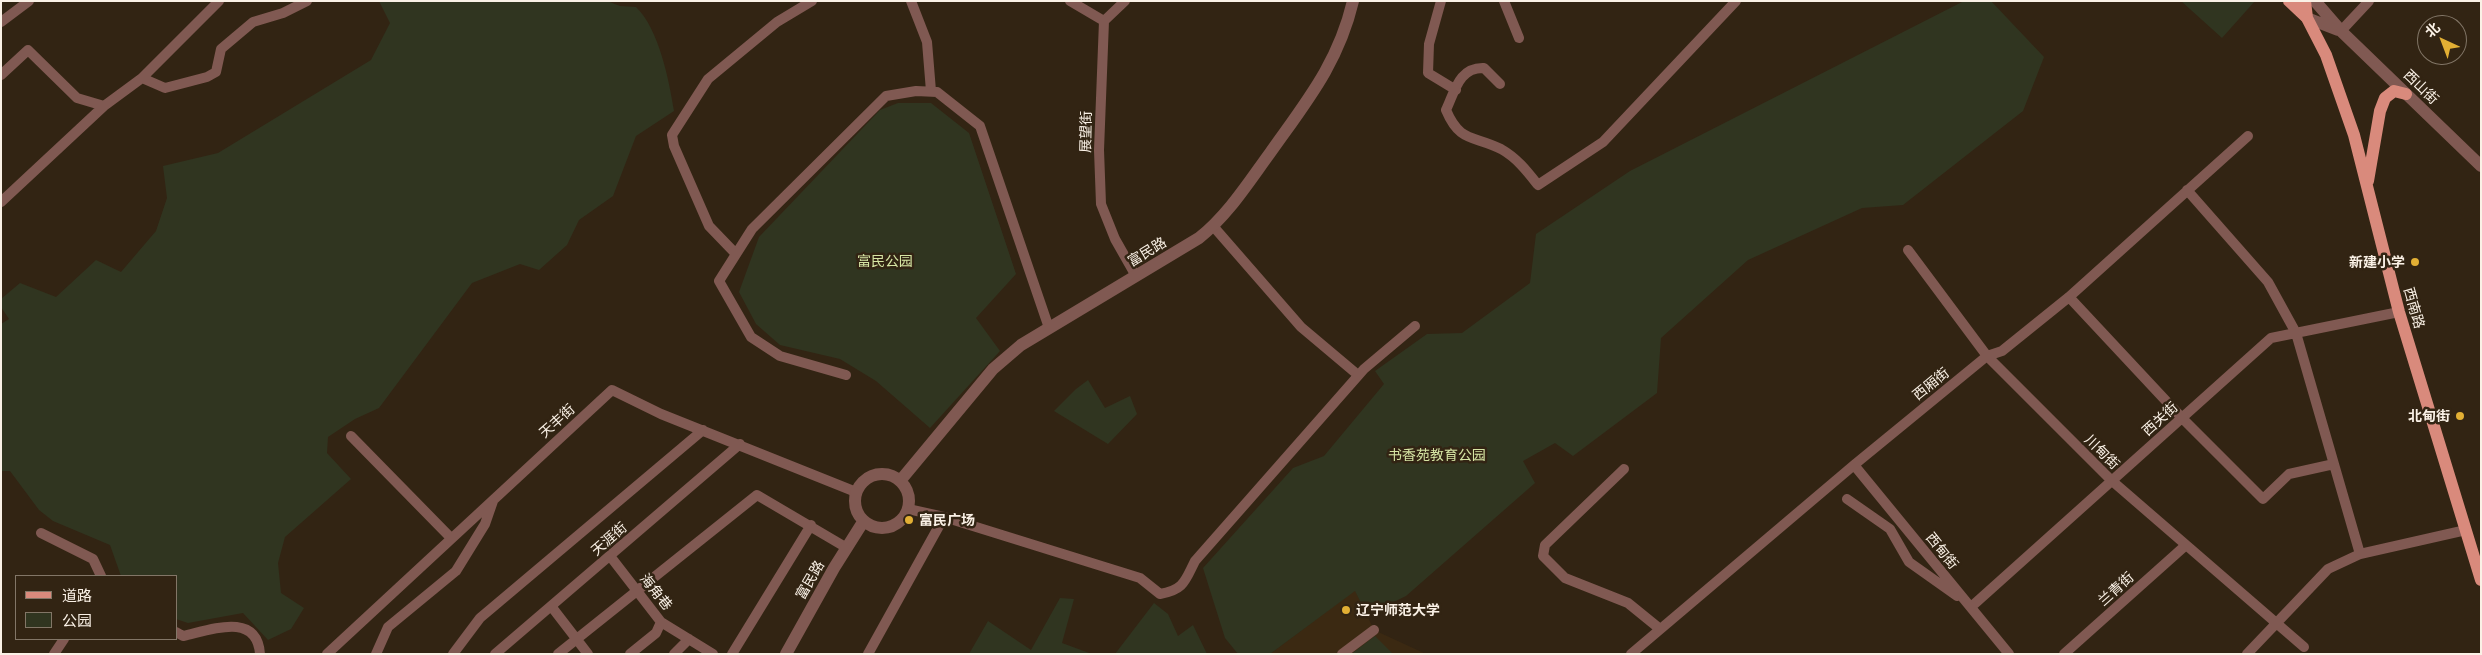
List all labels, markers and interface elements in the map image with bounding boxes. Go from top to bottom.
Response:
north arrow [2417,15,2467,65]
text: 北 [2421,18,2443,40]
street label: 西山街 [2400,66,2442,108]
street label: 展望街 [1077,111,1095,153]
street label: 富民路 [1125,234,1169,270]
park label: 富民公园 [857,253,913,269]
place label: 新建小学 [2349,254,2405,270]
marker: 新建小学 [2409,256,2421,268]
street label: 西南路 [2400,285,2428,331]
street label: 西厢街 [1909,364,1953,404]
street label: 西关街 [2139,399,2181,439]
street label: 天丰街 [536,401,578,441]
place label: 北甸街 [2408,408,2450,424]
marker: 北甸街 [2454,410,2466,422]
street label: 川甸街 [2081,431,2123,473]
park label: 书香苑教育公园 [1388,447,1486,463]
place label: 富民广场 [919,512,975,528]
marker: 富民广场 [903,514,915,526]
street label: 天涯街 [588,519,630,559]
street label: 西甸街 [1922,529,1962,573]
street label: 富民路 [792,558,828,602]
street label: 兰青街 [2095,569,2137,609]
street label: 海角巷 [636,570,676,614]
legend [15,575,178,640]
text: 道路 [62,586,92,604]
place label: 辽宁师范大学 [1356,602,1440,618]
marker: 辽宁师范大学 [1340,604,1352,616]
text: 公园 [62,611,92,629]

